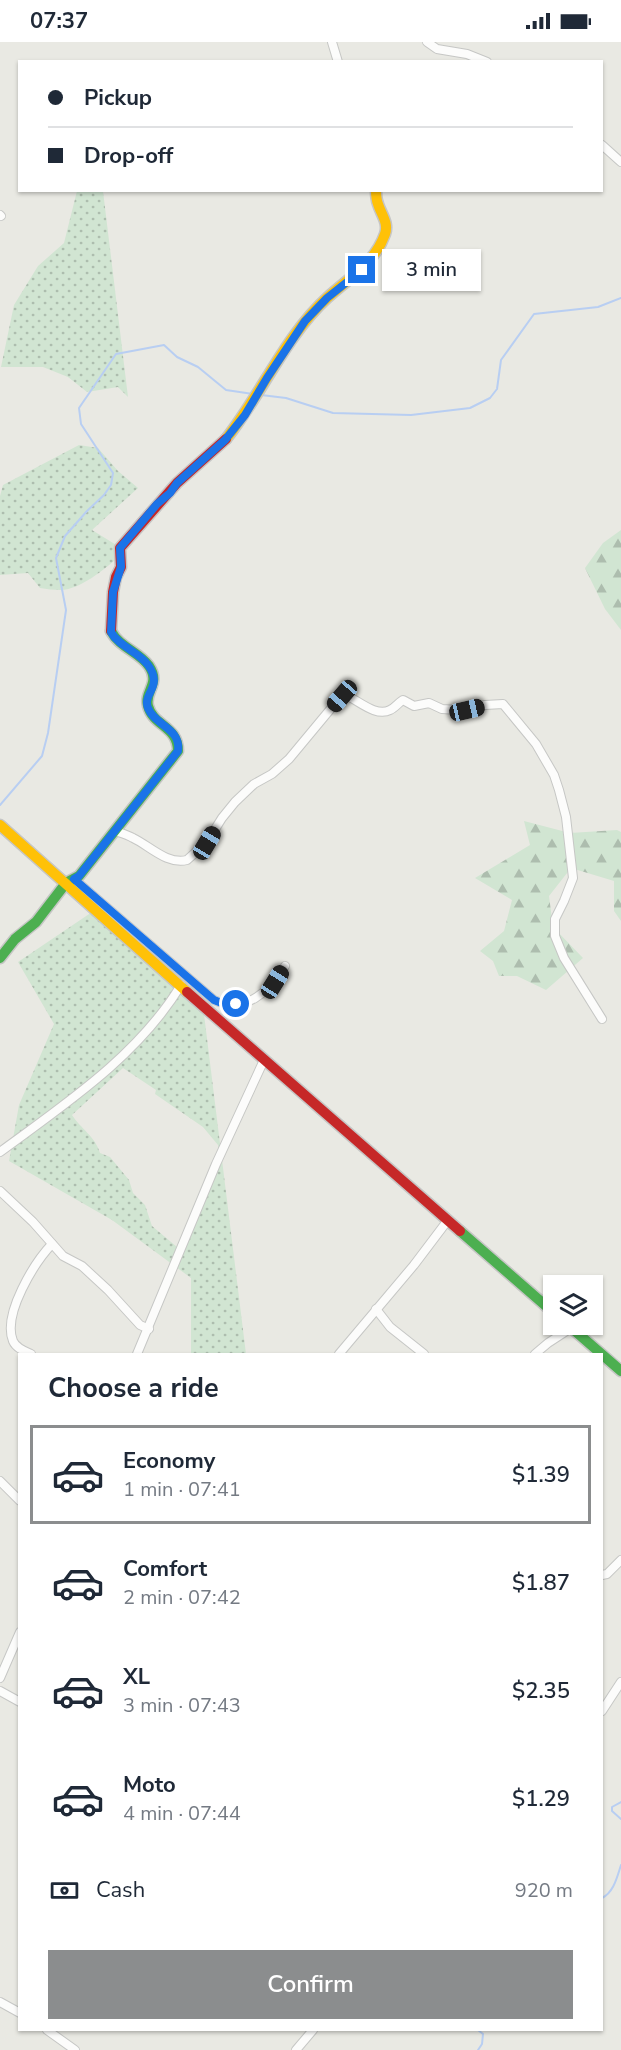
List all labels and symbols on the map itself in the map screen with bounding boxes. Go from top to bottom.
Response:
callout: 3 min [383,249,482,291]
route end [348,256,375,283]
car [323,677,361,715]
car [447,697,487,723]
car [190,823,224,863]
car [258,962,292,1002]
route start [222,990,249,1017]

